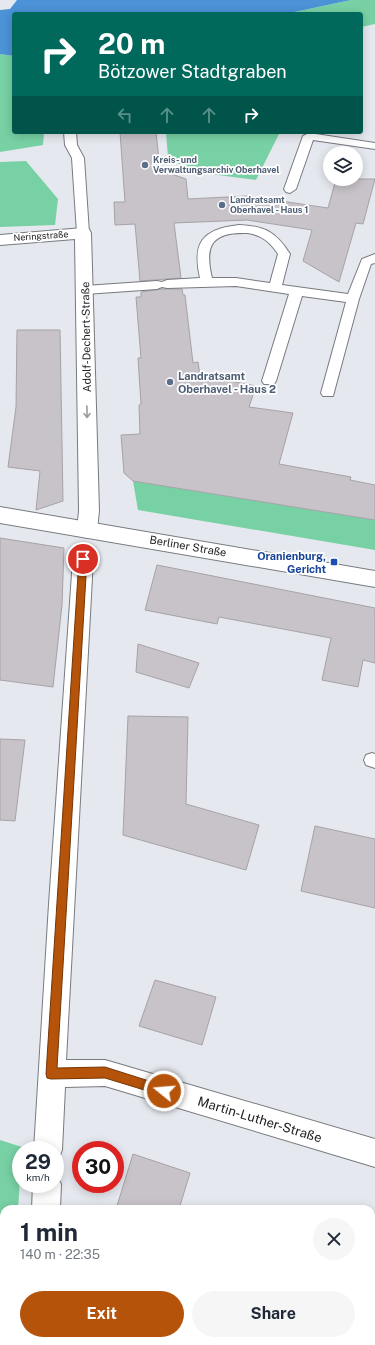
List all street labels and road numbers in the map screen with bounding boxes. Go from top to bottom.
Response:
street label: Neringstraße [13,228,69,243]
street label: Adolf-Dechert-Straße [79,282,93,392]
street label: Berliner Straße [149,533,227,559]
street label: Martin-Luther-Straße [196,1093,324,1146]

